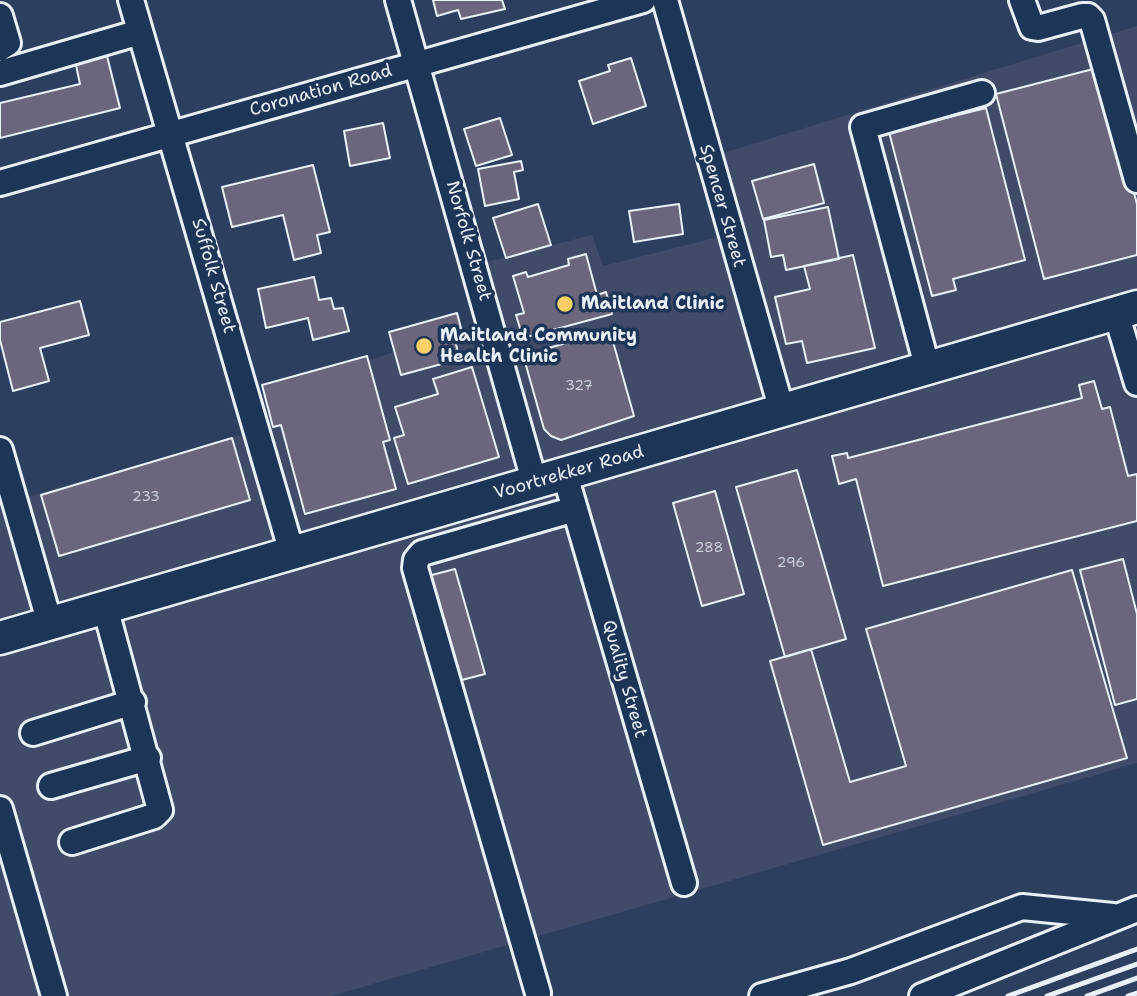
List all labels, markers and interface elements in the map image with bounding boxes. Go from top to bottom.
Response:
street label: Coronation Road [247,60,395,122]
street label: Spencer Street [694,142,750,270]
street label: Norfolk Street [441,178,495,304]
street label: Suffolk Street [186,216,240,336]
place label: Maitland Clinic [581,293,724,315]
marker: Maitland Clinic [555,294,575,314]
place label: Maitland Community Health Clinic [440,325,637,368]
marker: Maitland Community Health Clinic [414,336,434,356]
house number: 327 [565,378,593,394]
street label: Voortrekker Road [492,441,646,505]
house number: 233 [132,489,160,505]
house number: 288 [695,540,723,556]
house number: 296 [777,555,805,571]
street label: Quality Street [597,618,651,740]

